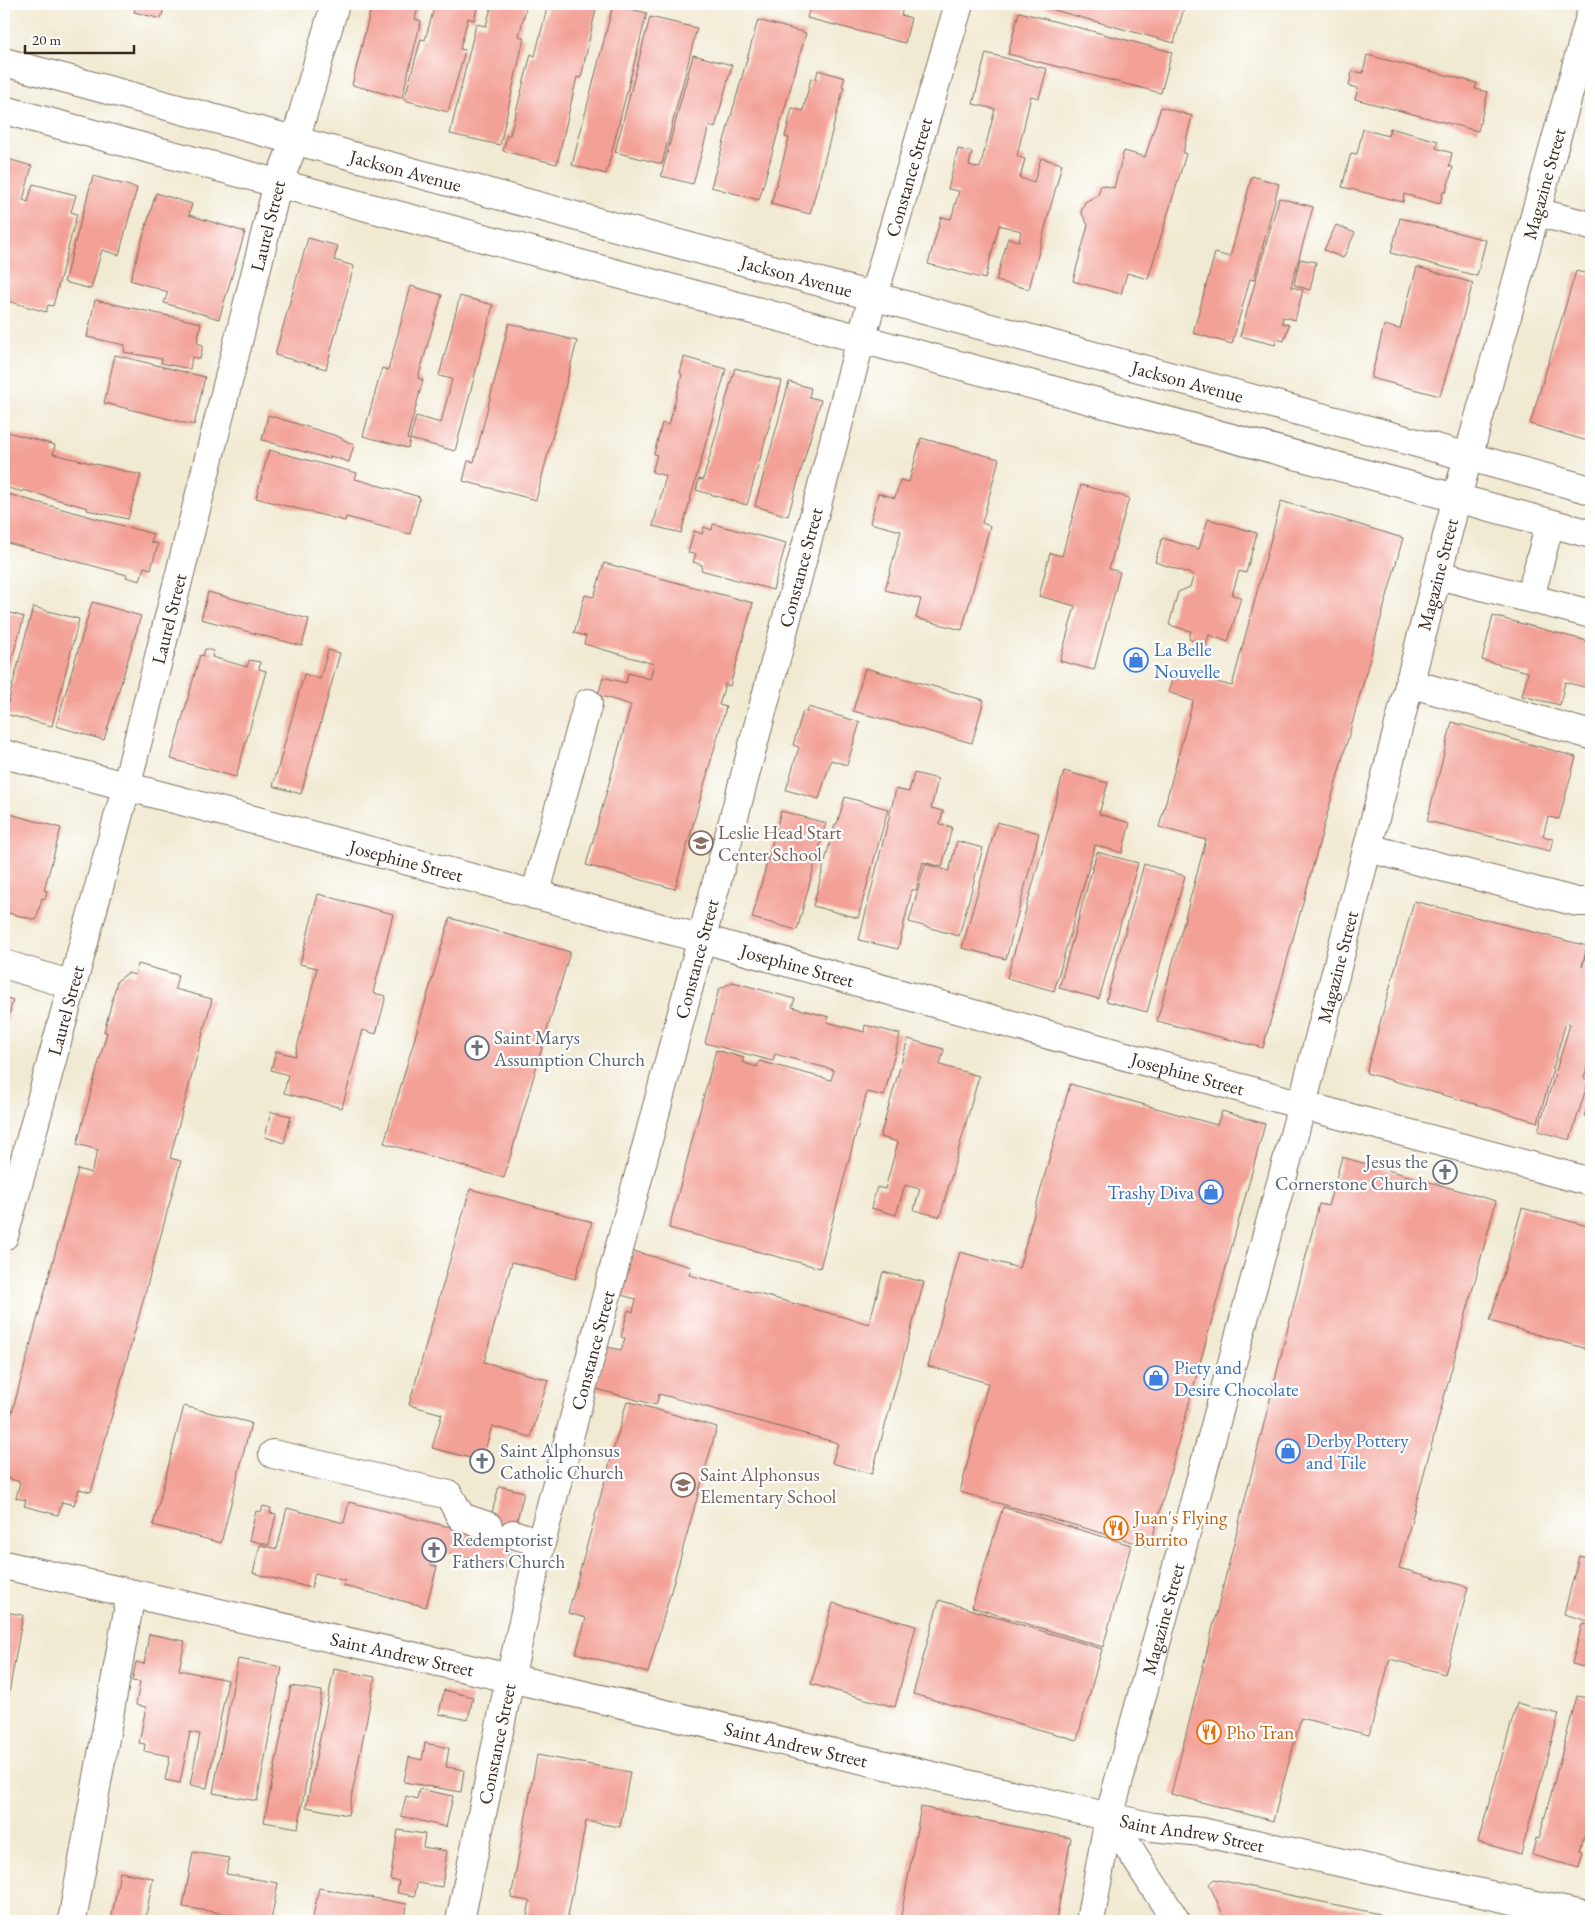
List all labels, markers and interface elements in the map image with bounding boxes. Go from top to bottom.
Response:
scale bar [25,22,134,54]
text: 20 m [32,30,61,49]
street label: Constance Street [880,115,938,240]
street label: Magazine Street [1517,125,1572,242]
street label: Jackson Avenue [345,143,464,198]
street label: Laurel Street [244,178,291,274]
street label: Jackson Avenue [736,249,855,303]
street label: Jackson Avenue [1127,354,1246,409]
street label: Constance Street [773,505,829,630]
street label: Magazine Street [1411,516,1464,633]
street label: Laurel Street [146,571,192,667]
place label: La Belle Nouvelle [1154,637,1220,684]
shop icon: La Belle Nouvelle [1123,647,1149,673]
place label: Leslie Head Start Center School [718,820,842,867]
school or university icon: Leslie Head Start Center School [688,830,714,856]
street label: Josephine Street [345,833,466,888]
street label: Constance Street [669,896,725,1022]
street label: Magazine Street [1311,908,1364,1026]
street label: Josephine Street [736,937,857,993]
street label: Laurel Street [42,962,90,1058]
place label: Saint Marys Assumption Church [493,1025,645,1072]
church icon: Saint Marys Assumption Church [464,1035,490,1061]
street label: Josephine Street [1126,1046,1247,1101]
place label: Jesus the Cornerstone Church [1275,1149,1428,1196]
church icon: Jesus the Cornerstone Church [1432,1159,1458,1185]
shop icon: Trashy Diva [1198,1179,1224,1205]
place label: Trashy Diva [1107,1180,1194,1205]
street label: Constance Street [565,1288,621,1413]
place label: Piety and Desire Chocolate [1174,1355,1299,1402]
shop icon: Piety and Desire Chocolate [1143,1365,1169,1391]
place label: Derby Pottery and Tile [1306,1428,1409,1475]
place label: Saint Alphonsus Catholic Church [500,1438,624,1485]
shop icon: Derby Pottery and Tile [1275,1438,1301,1464]
church icon: Saint Alphonsus Catholic Church [469,1448,495,1474]
place label: Saint Alphonsus Elementary School [700,1462,837,1509]
school or university icon: Saint Alphonsus Elementary School [670,1472,696,1498]
place label: Juan's Flying Burrito [1132,1505,1228,1552]
restaurant icon: Juan's Flying Burrito [1103,1515,1129,1541]
place label: Redemptorist Fathers Church [452,1527,566,1574]
church icon: Redemptorist Fathers Church [421,1537,447,1563]
street label: Magazine Street [1136,1560,1190,1678]
street label: Saint Andrew Street [328,1626,476,1683]
street label: Constance Street [472,1681,522,1807]
street label: Saint Andrew Street [722,1716,870,1773]
restaurant icon: Pho Tran [1196,1719,1222,1745]
place label: Pho Tran [1226,1720,1294,1745]
street label: Saint Andrew Street [1117,1808,1266,1858]

